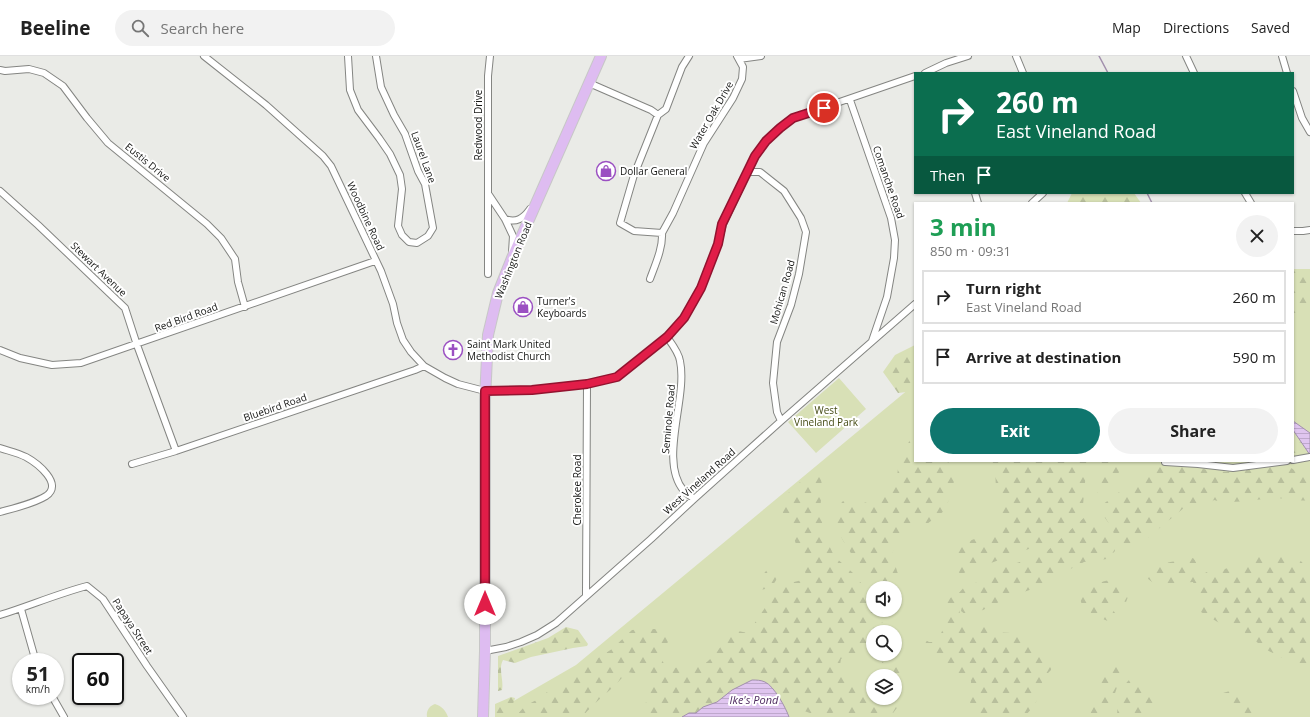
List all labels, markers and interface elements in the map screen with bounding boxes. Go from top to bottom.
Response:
search box [115,10,395,46]
text: Beeline [20,15,91,41]
icon: search [129,17,151,39]
text: Search here [161,18,244,38]
text: Map [1112,18,1141,37]
text: Directions [1163,18,1229,37]
text: Saved [1251,18,1290,37]
street label: Water Oak Drive [686,78,736,152]
text: 260 m [996,83,1079,121]
icon: right [930,88,982,140]
street label: Redwood Drive [471,89,485,160]
pin [807,91,841,125]
icon: arrive [813,97,835,119]
text: East Vineland Road [996,119,1156,143]
street label: Laurel Lane [408,129,440,185]
street label: Eustis Drive [122,139,174,185]
street label: Comanche Road [870,144,908,220]
shop icon: Dollar General [595,160,617,182]
place label: Dollar General [620,164,687,178]
icon: arrive [973,164,995,186]
text: Then [930,165,965,185]
street label: Woodbine Road [344,179,388,253]
text: 3 min [930,210,997,243]
button: close [1236,215,1278,257]
street label: Washington Road [491,219,535,301]
street label: Stewart Avenue [68,239,130,300]
text: 850 m · 09:31 [930,242,1011,260]
street label: Mohican Road [766,258,798,326]
text: Turn right [966,278,1041,298]
icon: right [932,286,954,308]
text: 260 m [1232,287,1276,307]
place label: Turner's Keyboards [537,294,587,320]
shop icon: Turner's Keyboards [512,296,534,318]
text: East Vineland Road [966,298,1082,316]
street label: Red Bird Road [153,299,219,335]
place label: Saint Mark United Methodist Church [467,337,551,363]
church icon: Saint Mark United Methodist Church [442,339,464,361]
icon: arrive [932,346,954,368]
text: Arrive at destination [966,347,1121,367]
text: 590 m [1232,347,1276,367]
street label: Seminole Road [658,384,678,454]
street label: Bluebird Road [241,390,309,424]
park label: West Vineland Park [794,403,859,429]
button: Exit [930,408,1100,454]
button: Share [1108,408,1278,454]
street label: West Vineland Road [660,445,738,517]
street label: Cherokee Road [570,454,584,526]
map controls [866,581,902,705]
button: sound [866,581,902,617]
position arrow [464,583,506,625]
street label: Papaya Street [110,595,157,657]
button: search [866,625,902,661]
speed limit sign: 60 [72,653,124,705]
text: 51 [27,660,49,687]
button: layers [866,669,902,705]
text: km/h [26,682,50,696]
water label: Ike's Pond [730,692,779,707]

